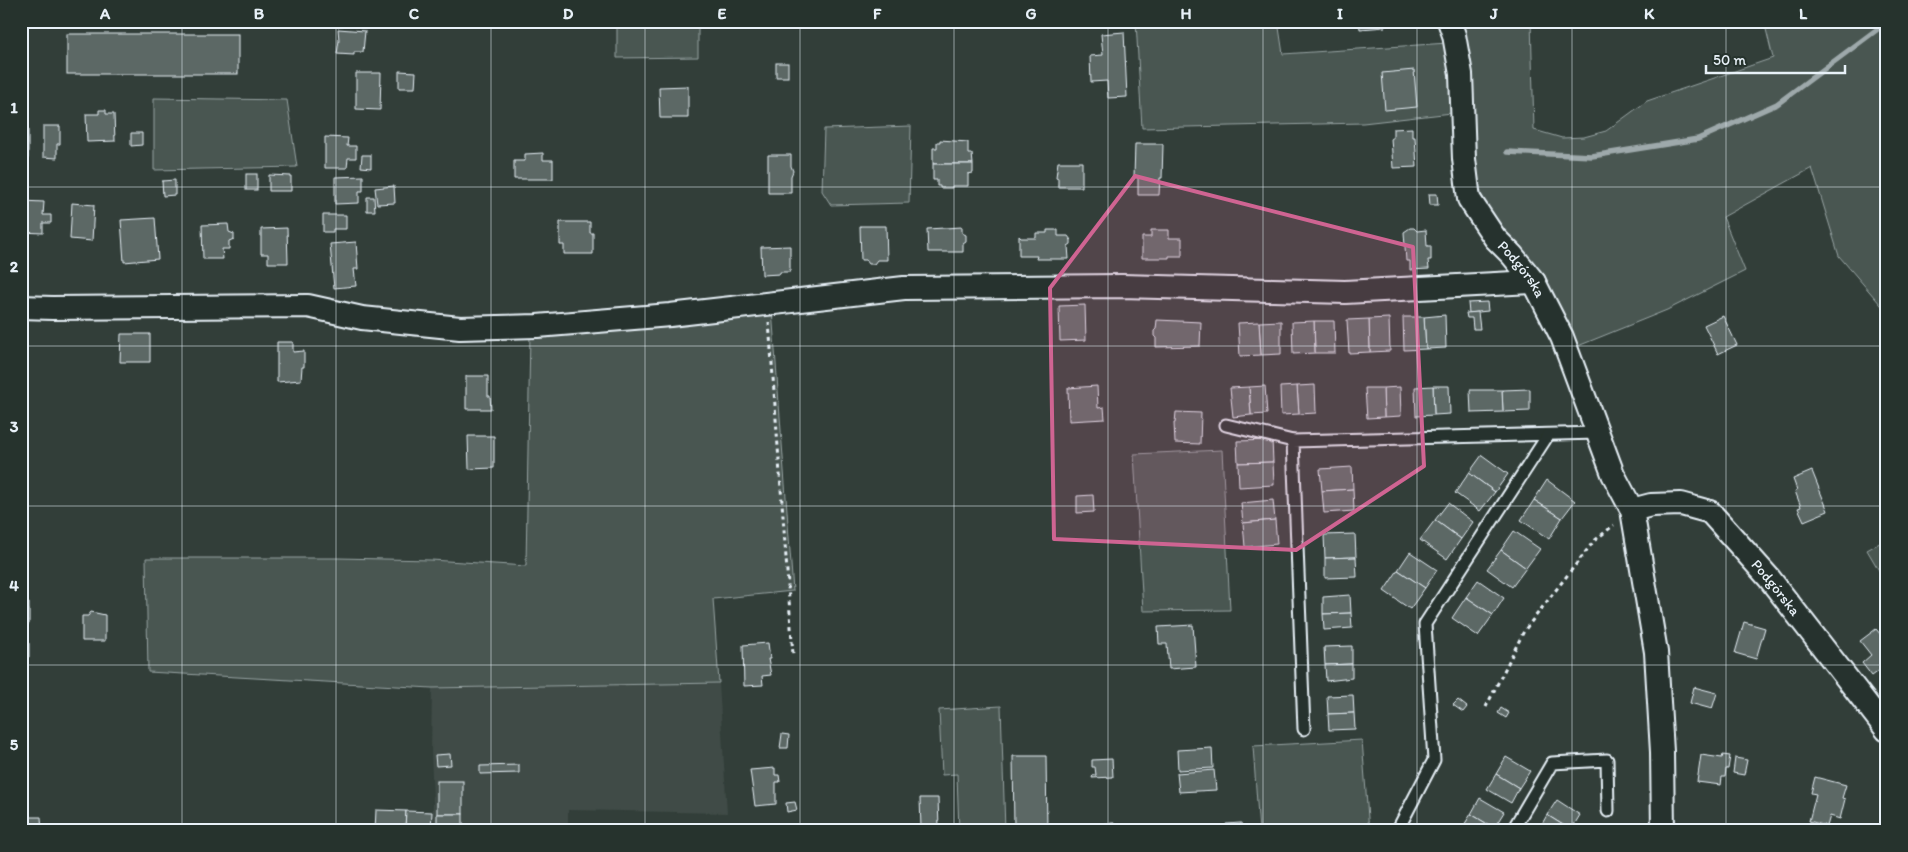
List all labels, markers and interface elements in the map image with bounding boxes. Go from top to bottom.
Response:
text: A [99,4,111,23]
text: B [254,4,265,23]
text: C [409,4,420,23]
text: D [563,4,574,23]
text: E [718,4,727,23]
text: F [873,4,882,23]
text: G [1025,4,1037,23]
text: H [1180,4,1192,23]
text: I [1337,4,1343,23]
text: J [1489,4,1498,23]
text: K [1644,4,1655,23]
text: L [1799,4,1808,23]
scale bar [1706,42,1844,74]
text: 50 m [1713,51,1746,69]
text: 1 [10,98,18,117]
street label: Podgórska [1494,237,1549,301]
text: 2 [10,257,19,276]
text: 3 [10,417,19,436]
street label: Podgórska [1748,556,1804,620]
text: 4 [9,576,19,595]
text: 5 [10,735,19,754]

